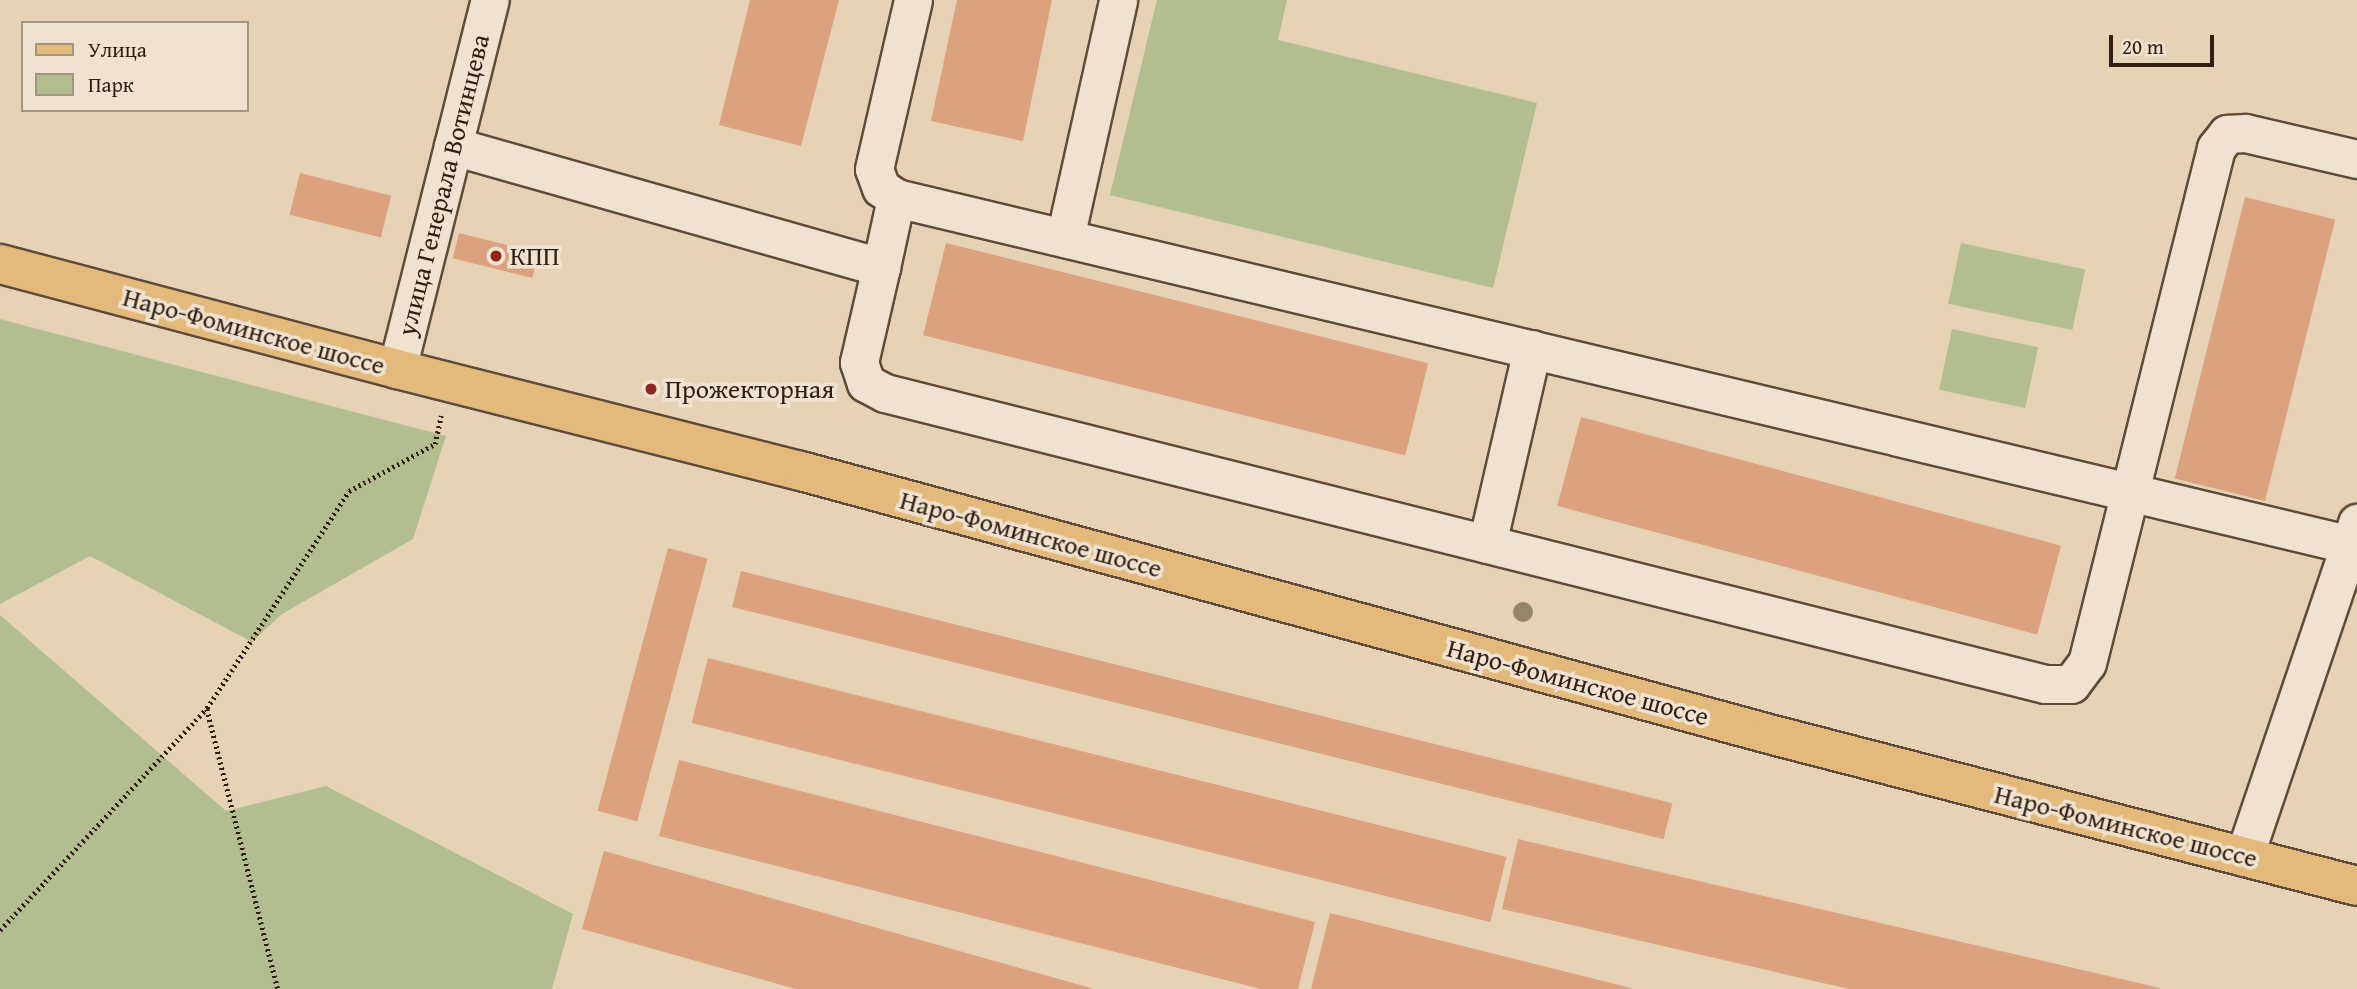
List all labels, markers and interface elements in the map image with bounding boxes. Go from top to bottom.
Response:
legend [21,21,248,112]
scale bar [2112,21,2217,65]
street label: улица Генерала Вотинцева [390,31,496,339]
text: 20 m [2122,31,2164,62]
text: Улица [88,34,147,65]
text: Парк [88,69,134,100]
place label: КПП [510,240,559,272]
marker: КПП [488,248,504,264]
street label: Наро-Фоминское шоссе [120,281,388,381]
place label: Прожекторная [665,373,834,405]
marker: Прожекторная [643,381,659,397]
street label: Наро-Фоминское шоссе [897,484,1165,584]
street label: Наро-Фоминское шоссе [1444,632,1712,732]
street label: Наро-Фоминское шоссе [1991,778,2261,874]

